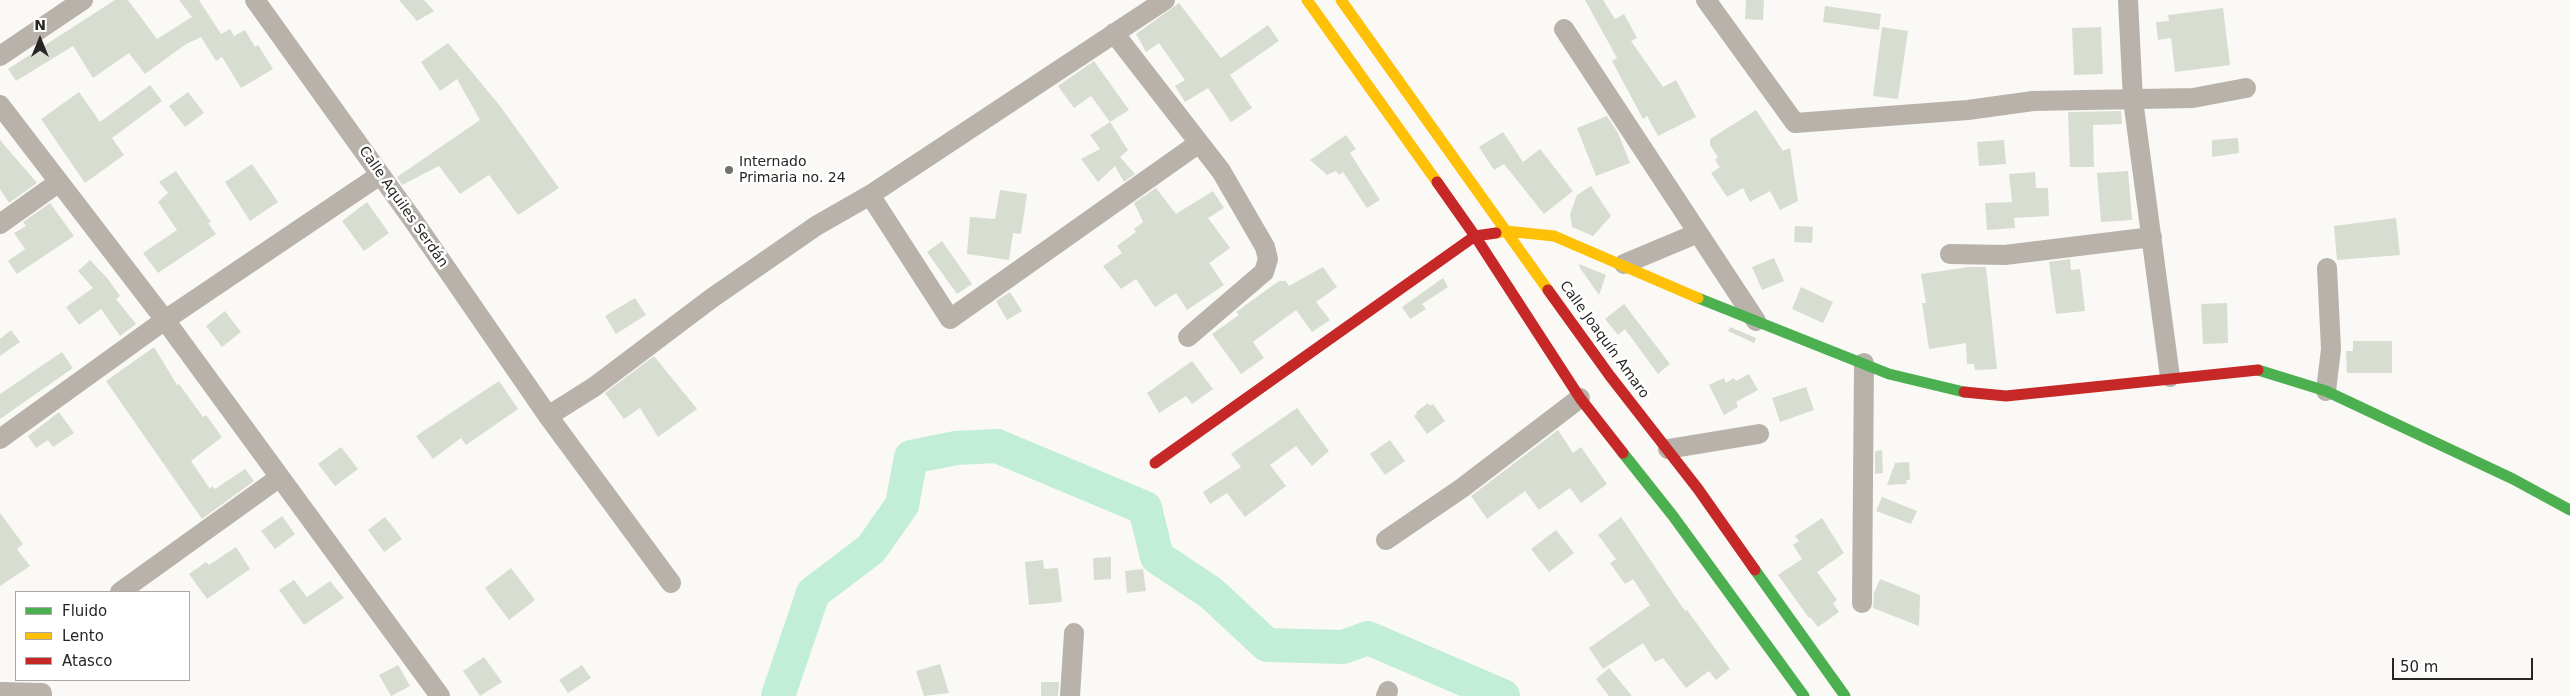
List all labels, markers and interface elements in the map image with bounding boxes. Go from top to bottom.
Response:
north arrow [15,15,65,65]
text: N [34,17,46,33]
street label: Calle Aquiles Serdán [355,143,451,271]
place label: Internado Primaria no. 24 [739,154,846,186]
marker: Internado Primaria no. 24 [723,164,735,176]
street label: Calle Joaquín Amaro [1556,278,1652,402]
legend [15,591,190,681]
text: Fluido [62,602,107,620]
text: Lento [62,627,104,645]
scale bar [2395,648,2536,680]
text: Atasco [62,652,112,670]
text: 50 m [2400,658,2438,676]

